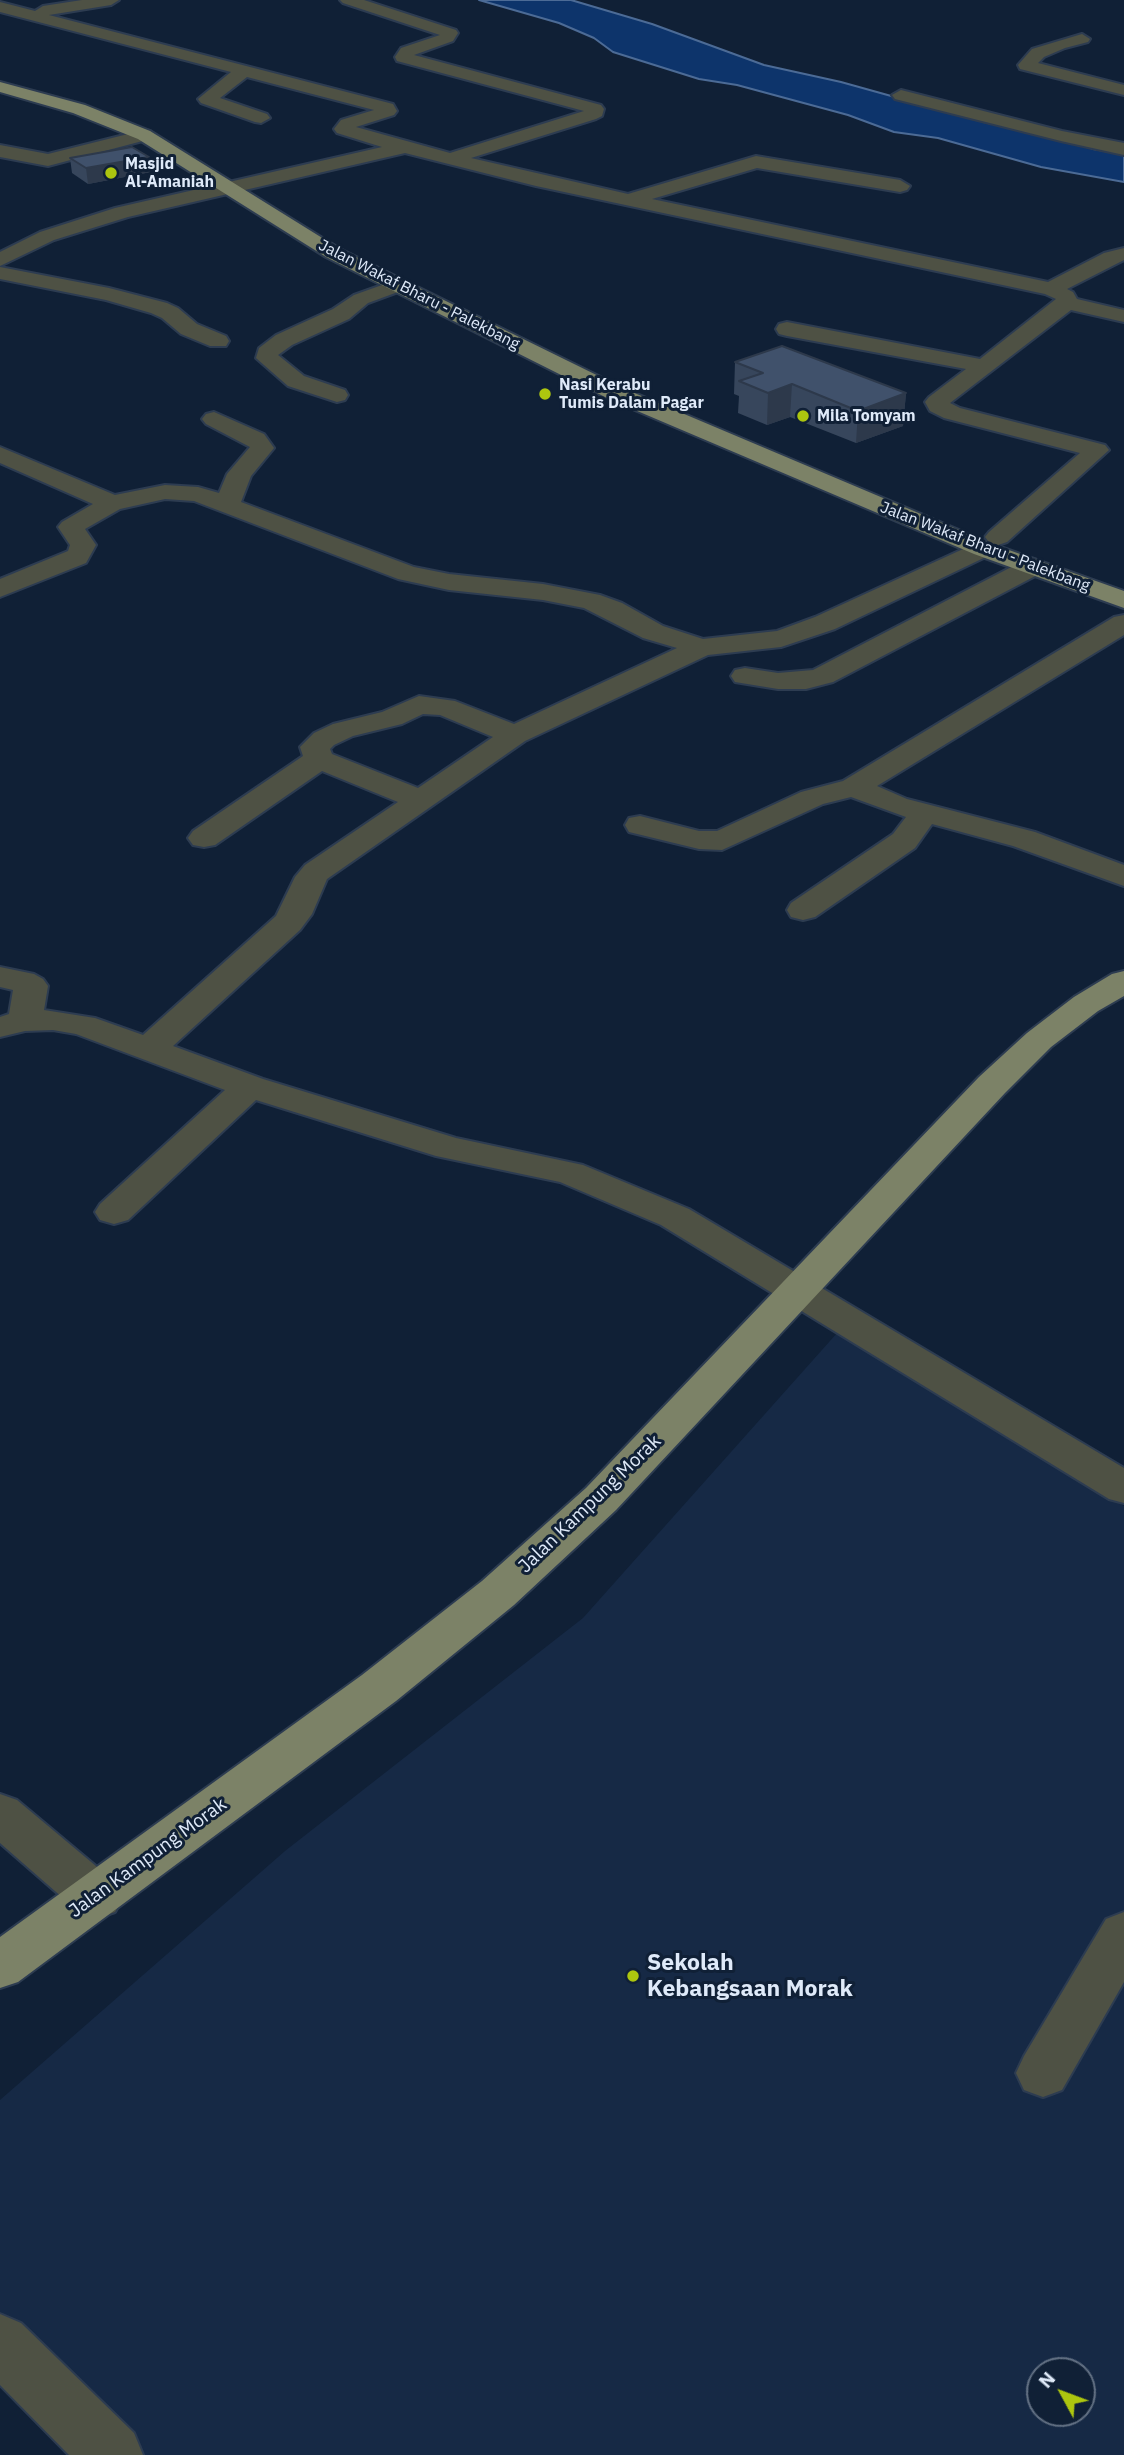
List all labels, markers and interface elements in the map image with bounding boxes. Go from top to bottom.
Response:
place label: Masjid Al-Amaniah [125,154,214,192]
marker: Masjid Al-Amaniah [103,165,119,181]
street label: Jalan Wakaf Bharu - Palekbang [315,236,523,354]
place label: Nasi Kerabu Tumis Dalam Pagar [559,375,704,413]
marker: Nasi Kerabu Tumis Dalam Pagar [537,386,553,402]
place label: Mila Tomyam [817,406,916,426]
marker: Mila Tomyam [795,408,811,424]
street label: Jalan Wakaf Bharu - Palekbang [877,498,1093,596]
street label: Jalan Kampung Morak [514,1430,666,1578]
street label: Jalan Kampung Morak [65,1793,231,1923]
place label: Sekolah Kebangsaan Morak [647,1949,853,2003]
marker: Sekolah Kebangsaan Morak [625,1968,641,1984]
north arrow [1026,2357,1096,2427]
text: N [1033,2366,1060,2393]

